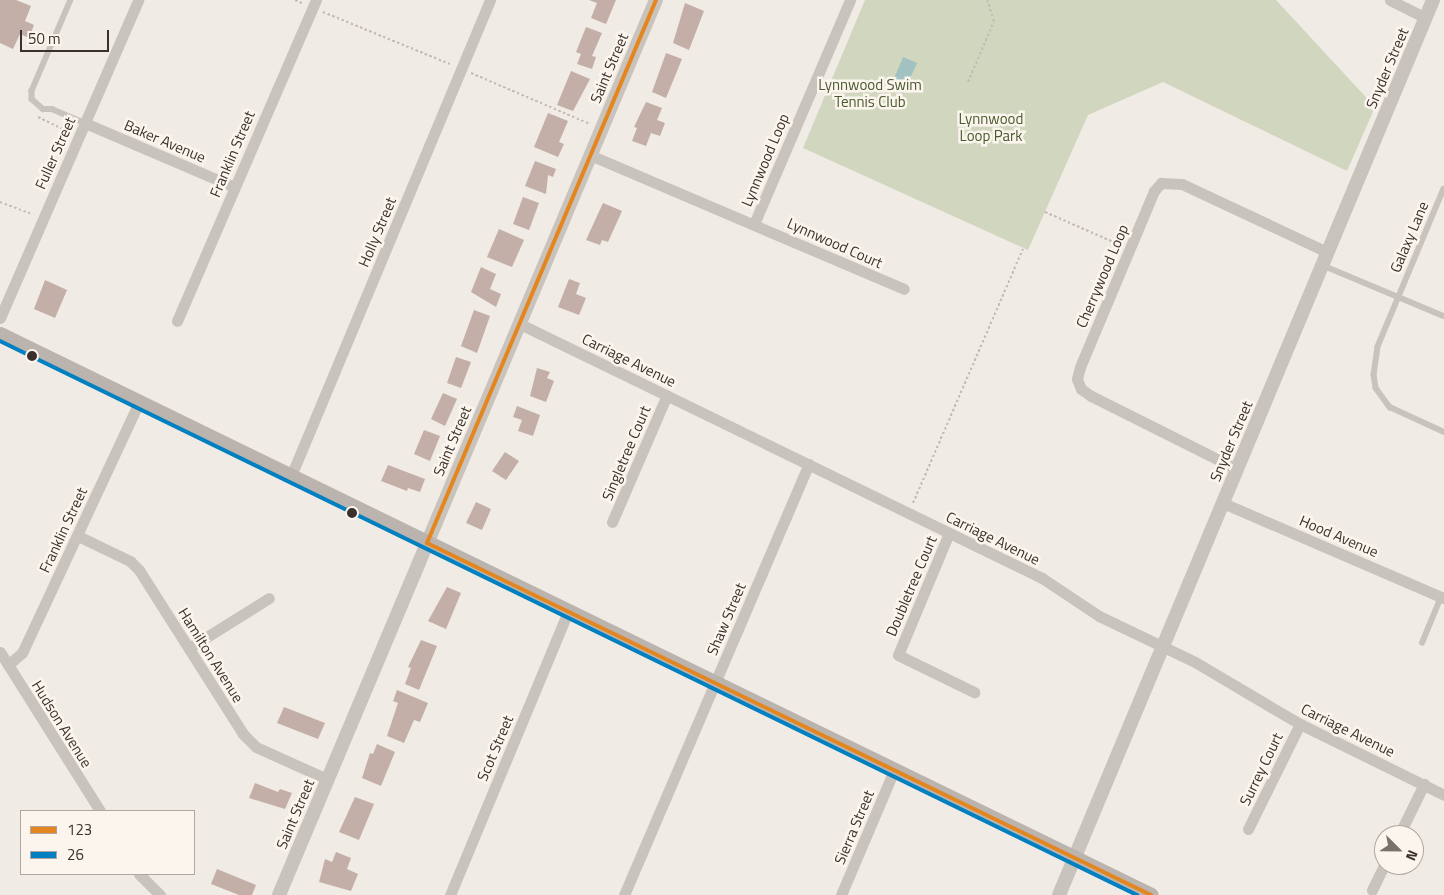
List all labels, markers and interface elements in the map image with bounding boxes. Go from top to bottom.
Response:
scale bar [22,20,111,52]
street label: Snyder Street [1362,25,1412,111]
text: 50 m [28,27,61,50]
street label: Saint Street [586,30,632,106]
park label: Lynnwood Swim Tennis Club [818,75,922,110]
street label: Franklin Street [206,108,258,200]
park label: Lynnwood Loop Park [959,109,1023,144]
street label: Lynnwood Loop [737,111,793,209]
street label: Fuller Street [31,114,79,192]
street label: Baker Avenue [122,116,208,166]
street label: Holly Street [354,194,400,270]
street label: Galaxy Lane [1386,199,1432,275]
street label: Lynnwood Court [784,214,886,272]
street label: Cherrywood Loop [1072,222,1132,330]
street label: Carriage Avenue [579,329,679,391]
unlabelled marker [27,351,37,361]
street label: Snyder Street [1206,398,1256,484]
street label: Saint Street [429,403,475,479]
street label: Singletree Court [598,403,654,503]
street label: Franklin Street [35,484,91,576]
street label: Carriage Avenue [943,507,1043,569]
unlabelled marker [347,508,357,518]
street label: Hood Avenue [1297,511,1381,561]
street label: Doubletree Court [882,533,940,639]
street label: Shaw Street [703,580,749,658]
street label: Hamilton Avenue [175,604,247,706]
street label: Hudson Avenue [28,677,96,771]
street label: Carriage Avenue [1298,699,1398,761]
street label: Scot Street [473,712,517,784]
street label: Surrey Court [1236,730,1286,808]
street label: Saint Street [272,776,318,852]
street label: Sierra Street [830,787,878,867]
legend [20,810,195,875]
text: 123 [67,818,92,841]
north arrow [1374,825,1424,875]
text: 26 [67,843,84,866]
text: N [1401,847,1424,864]

